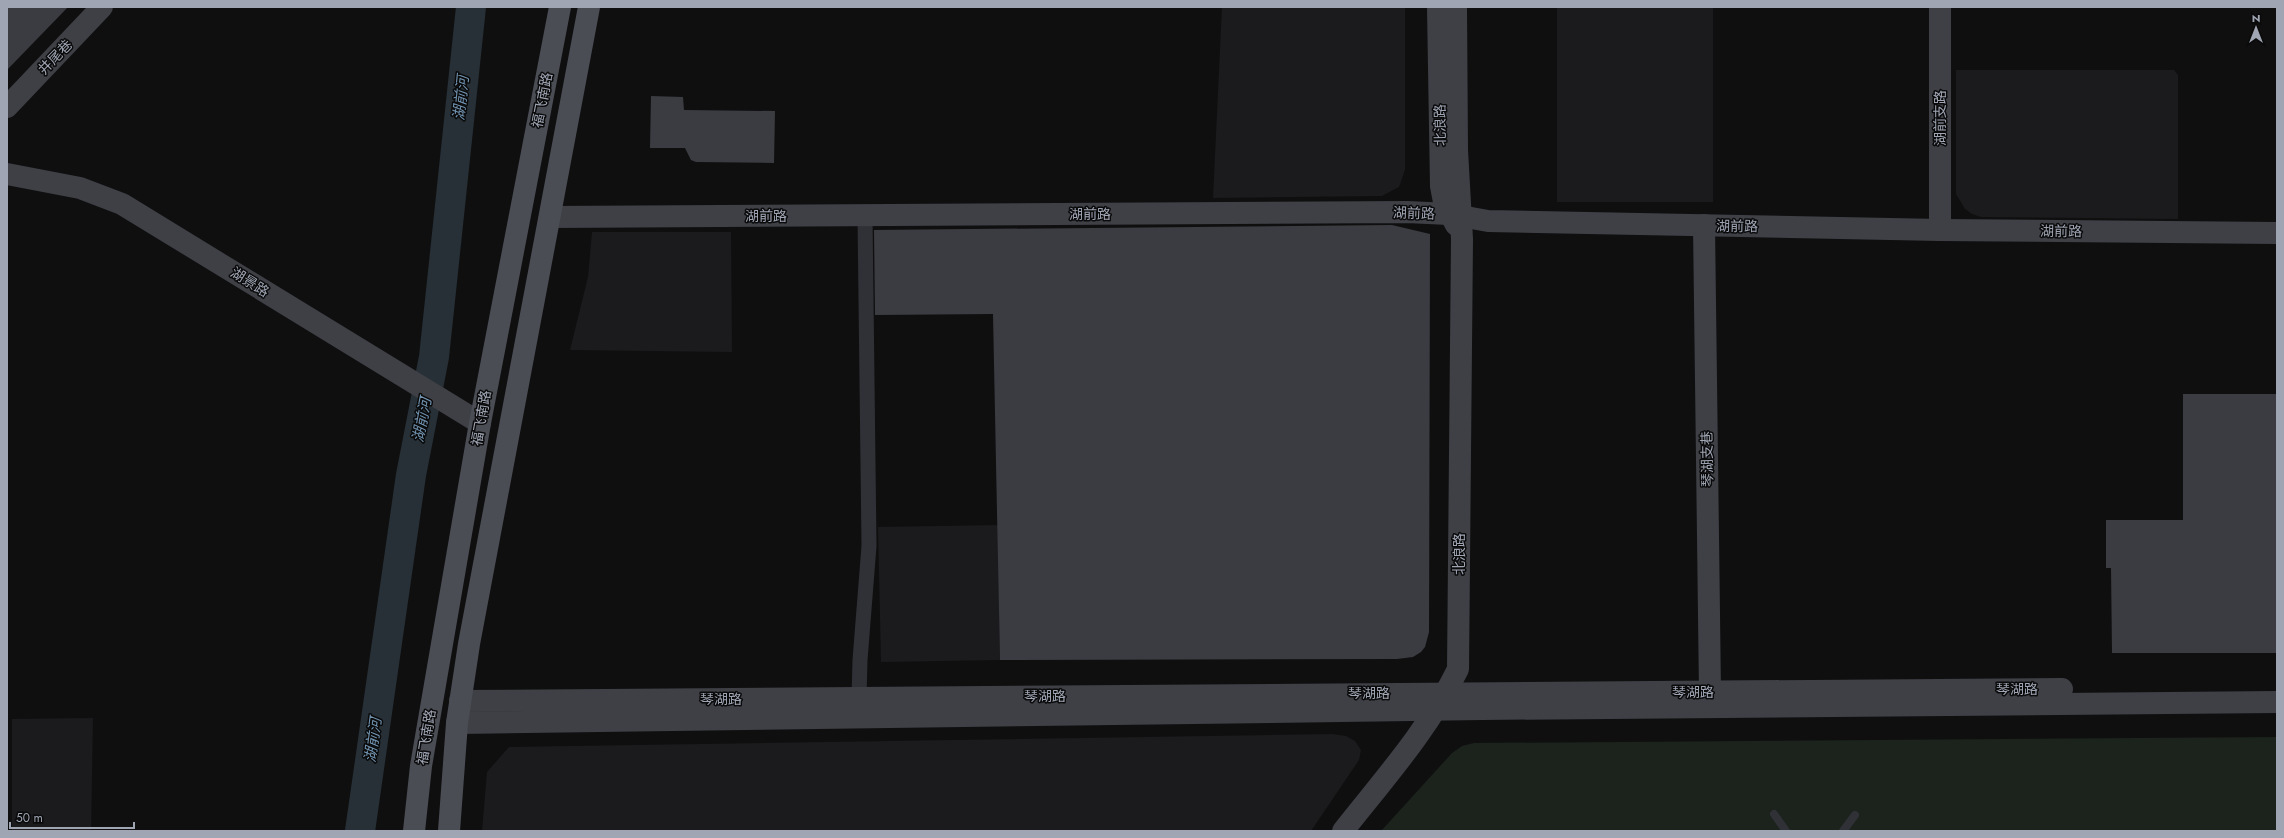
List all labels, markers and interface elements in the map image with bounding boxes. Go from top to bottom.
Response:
north arrow [2236,8,2276,48]
text: N [2252,10,2260,26]
street label: 井尾巷 [33,35,77,79]
water label: 湖前河 [448,71,475,122]
street label: 福飞南路 [527,71,557,129]
street label: 湖前支路 [1930,90,1950,146]
street label: 北浪路 [1430,104,1450,146]
street label: 湖前路 [1393,202,1435,224]
street label: 湖前路 [1069,204,1111,224]
street label: 湖前路 [745,206,787,226]
street label: 湖前路 [1716,216,1758,236]
street label: 湖前路 [2040,221,2082,241]
street label: 湖景路 [227,262,273,302]
street label: 福飞南路 [466,389,496,447]
water label: 湖前河 [407,393,438,444]
street label: 琴湖支巷 [1697,431,1717,487]
street label: 北浪路 [1449,533,1469,575]
street label: 琴湖路 [1996,679,2038,699]
street label: 琴湖路 [1672,682,1714,702]
street label: 琴湖路 [1348,683,1390,703]
street label: 琴湖路 [1024,686,1066,706]
street label: 琴湖路 [700,689,742,709]
street label: 福飞南路 [412,708,440,766]
water label: 湖前河 [359,713,387,764]
scale bar [10,804,134,830]
text: 50 m [16,809,43,827]

